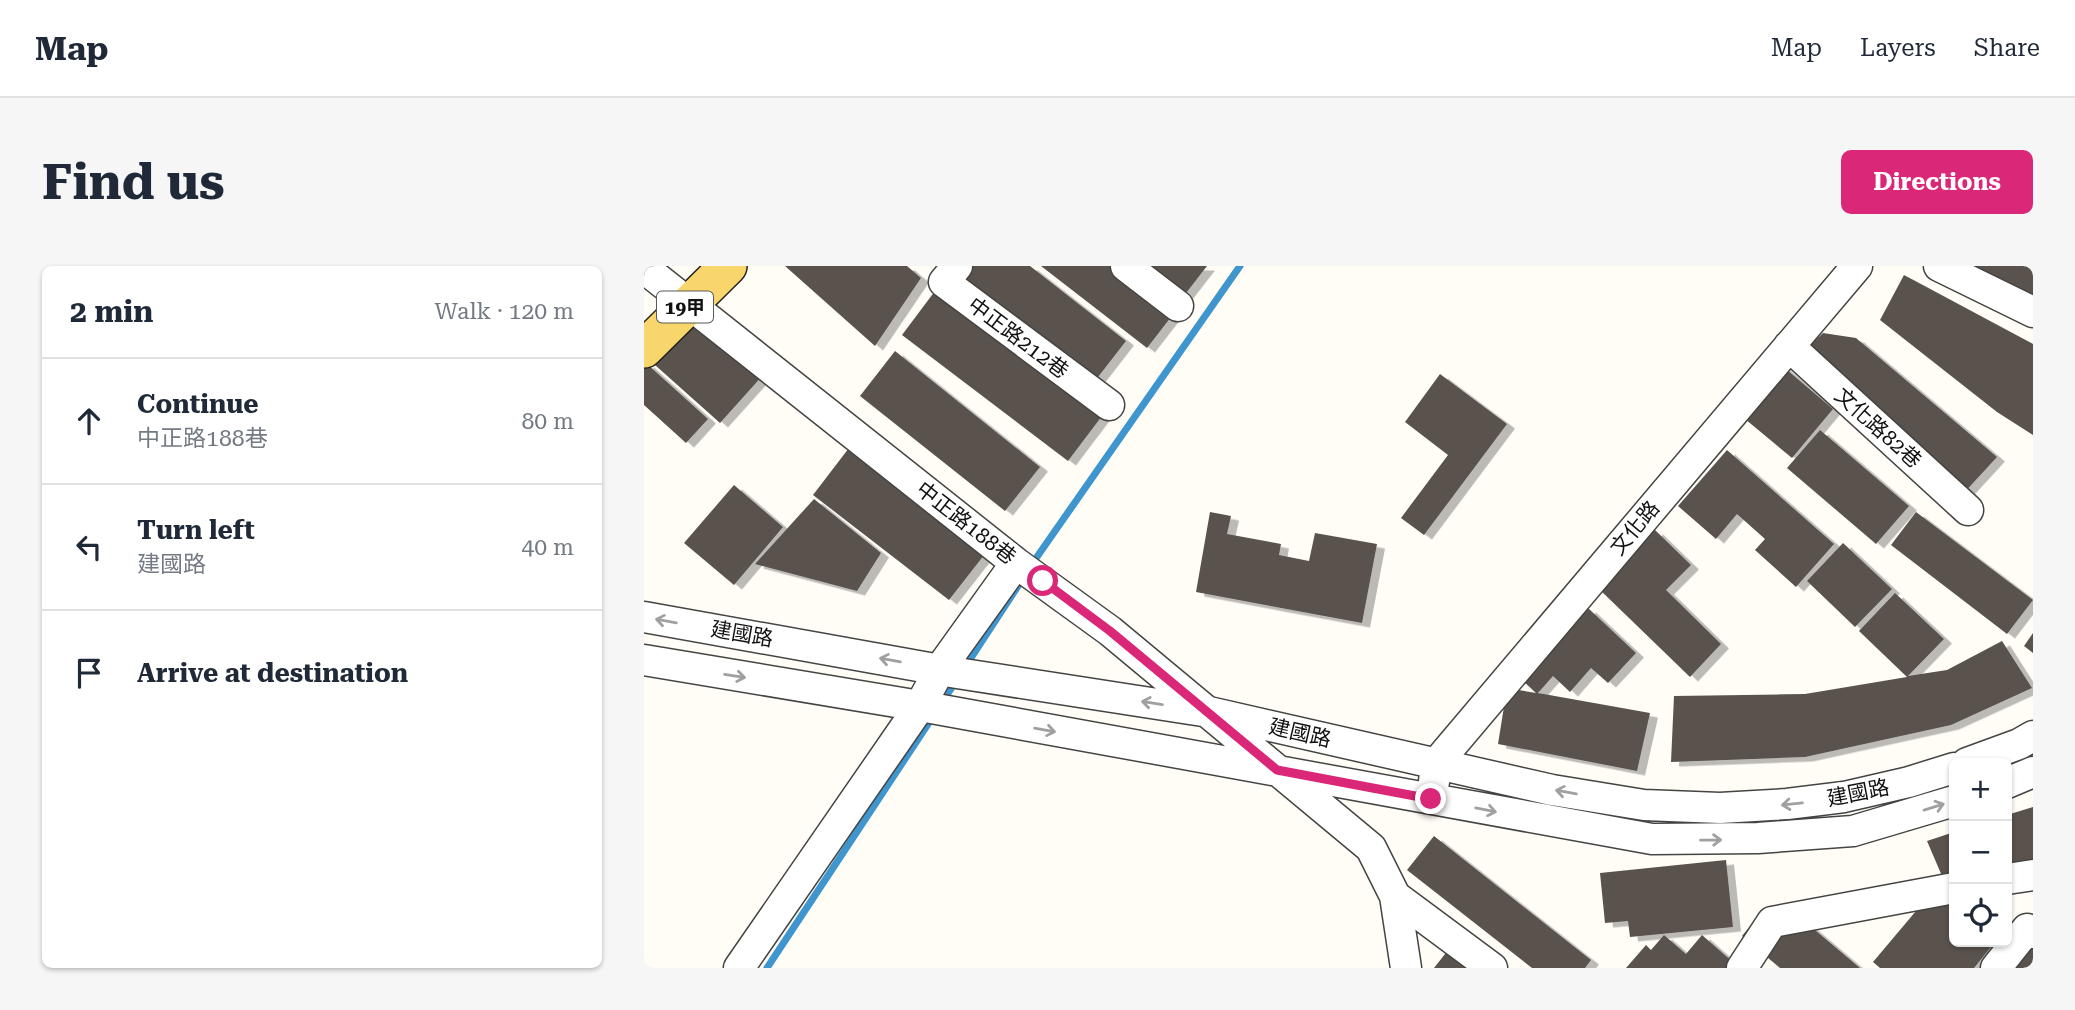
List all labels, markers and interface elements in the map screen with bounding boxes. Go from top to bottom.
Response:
text: Map [35,29,109,68]
text: Map [1771,34,1822,62]
text: Layers [1860,34,1936,62]
text: Share [1974,34,2040,62]
button: Directions [1841,150,2033,214]
text: Find us [42,154,225,211]
road number: 19甲 [657,291,713,322]
street label: 中正路212巷 [963,293,1073,383]
text: 2 min [70,294,153,329]
text: Walk · 120 m [435,298,574,325]
street label: 文化路82巷 [1830,383,1926,473]
text: Continue [137,389,259,419]
icon: ahead [70,402,108,440]
text: 80 m [521,408,574,435]
text: 中正路188巷 [137,425,268,452]
street label: 中正路188巷 [912,477,1020,569]
street label: 文化路 [1606,496,1664,560]
text: Turn left [137,515,255,545]
icon: left [70,528,108,566]
text: 40 m [521,534,574,561]
text: 建國路 [137,551,206,578]
route start [1027,565,1058,596]
one-way arrow [656,613,678,627]
street label: 建國路 [709,617,775,651]
one-way arrow [880,653,902,667]
icon: arrive [70,654,108,692]
text: Arrive at destination [137,658,408,688]
one-way arrow [724,670,746,683]
one-way arrow [1141,696,1164,709]
street label: 建國路 [1267,714,1333,752]
one-way arrow [1033,724,1056,737]
map controls [1949,758,2012,947]
button: + [1949,758,2012,821]
street label: 建國路 [1825,775,1891,811]
route end [1415,783,1446,814]
one-way arrow [1555,785,1578,798]
one-way arrow [1782,797,1804,810]
one-way arrow [1923,800,1945,813]
one-way arrow [1474,804,1497,817]
button: − [1949,821,2012,884]
one-way arrow [1699,833,1722,847]
button: locate [1949,884,2012,947]

